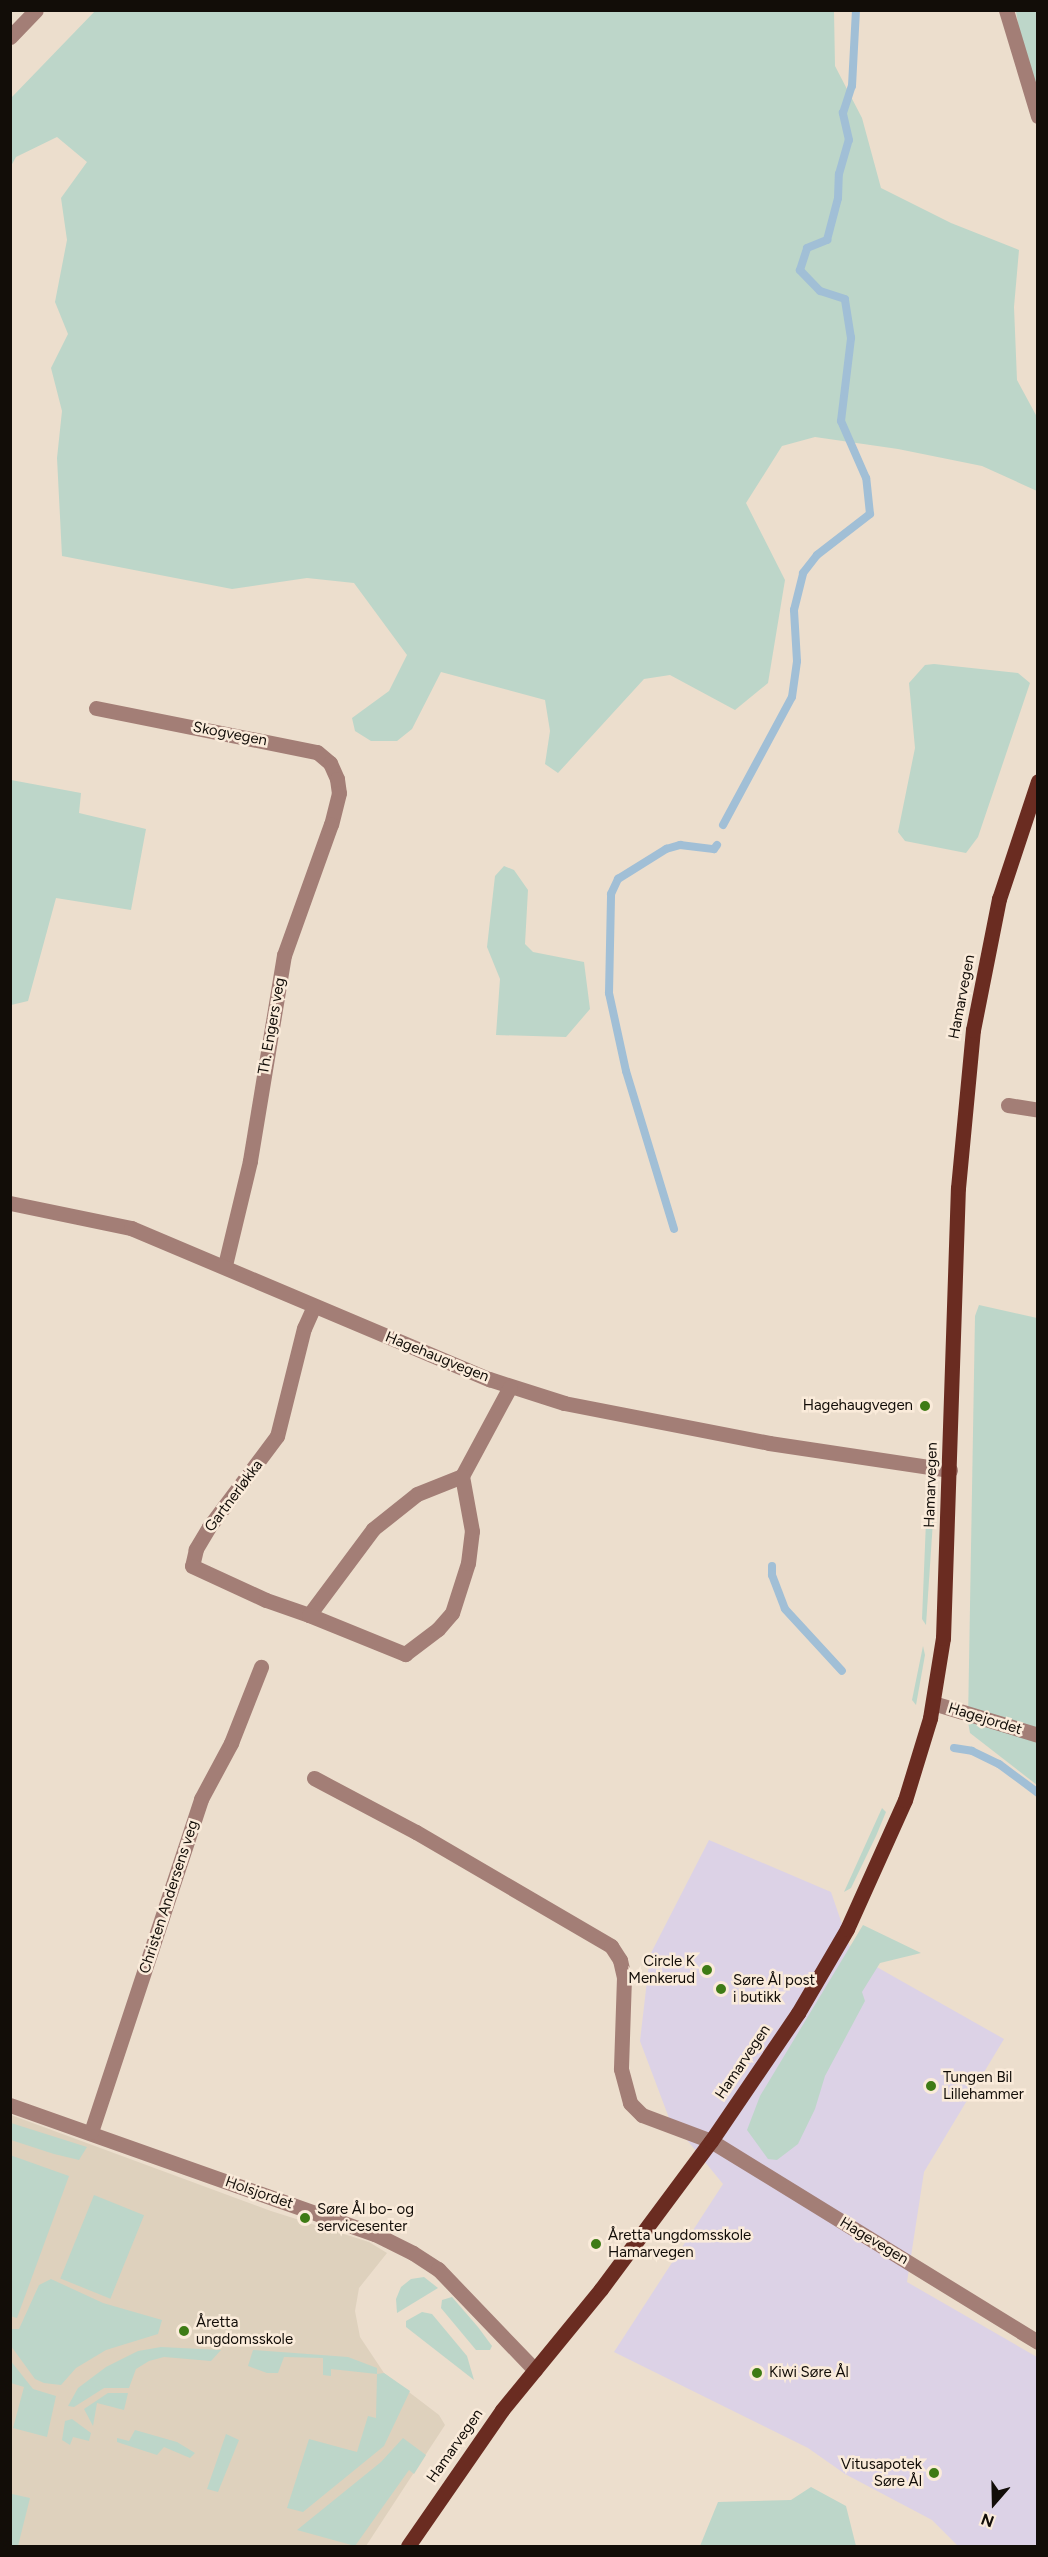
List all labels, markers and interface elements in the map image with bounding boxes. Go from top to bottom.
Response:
street label: Skogvegen [191,718,269,750]
street label: Hamarvegen [945,953,979,1041]
street label: Th. Engers veg [255,976,289,1076]
street label: Hagehaugvegen [383,1328,491,1386]
place label: Hagehaugvegen [803,1397,913,1415]
marker: Hagehaugvegen [918,1399,932,1413]
street label: Hamarvegen [921,1442,941,1528]
street label: Gartnerløkka [201,1456,267,1536]
street label: Hagejordet [946,1699,1024,1739]
street label: Christen Andersens veg [136,1818,202,1976]
place label: Circle K Menkerud [628,1952,695,1987]
marker: Circle K Menkerud [700,1963,714,1977]
place label: Søre Ål post i butikk [733,1971,815,2006]
marker: Søre Ål post i butikk [714,1982,728,1996]
street label: Hamarvegen [712,2021,774,2103]
place label: Tungen Bil Lillehammer [943,2068,1024,2103]
marker: Tungen Bil Lillehammer [924,2079,938,2093]
street label: Holsjordet [223,2173,295,2213]
place label: Søre Ål bo- og servicesenter [317,2200,414,2235]
marker: Søre Ål bo- og servicesenter [298,2211,312,2225]
street label: Hagevegen [836,2213,912,2269]
place label: Åretta ungdomsskole Hamarvegen [608,2226,751,2261]
marker: Åretta ungdomsskole Hamarvegen [589,2237,603,2251]
place label: Åretta ungdomsskole [196,2313,293,2348]
marker: Åretta ungdomsskole [177,2324,191,2338]
place label: Kiwi Søre Ål [769,2364,849,2382]
marker: Kiwi Søre Ål [750,2366,764,2380]
street label: Hamarvegen [423,2406,487,2486]
place label: Vitusapotek Søre Ål [841,2455,922,2490]
marker: Vitusapotek Søre Ål [927,2466,941,2480]
north arrow [964,2473,1024,2533]
text: N [979,2509,997,2531]

